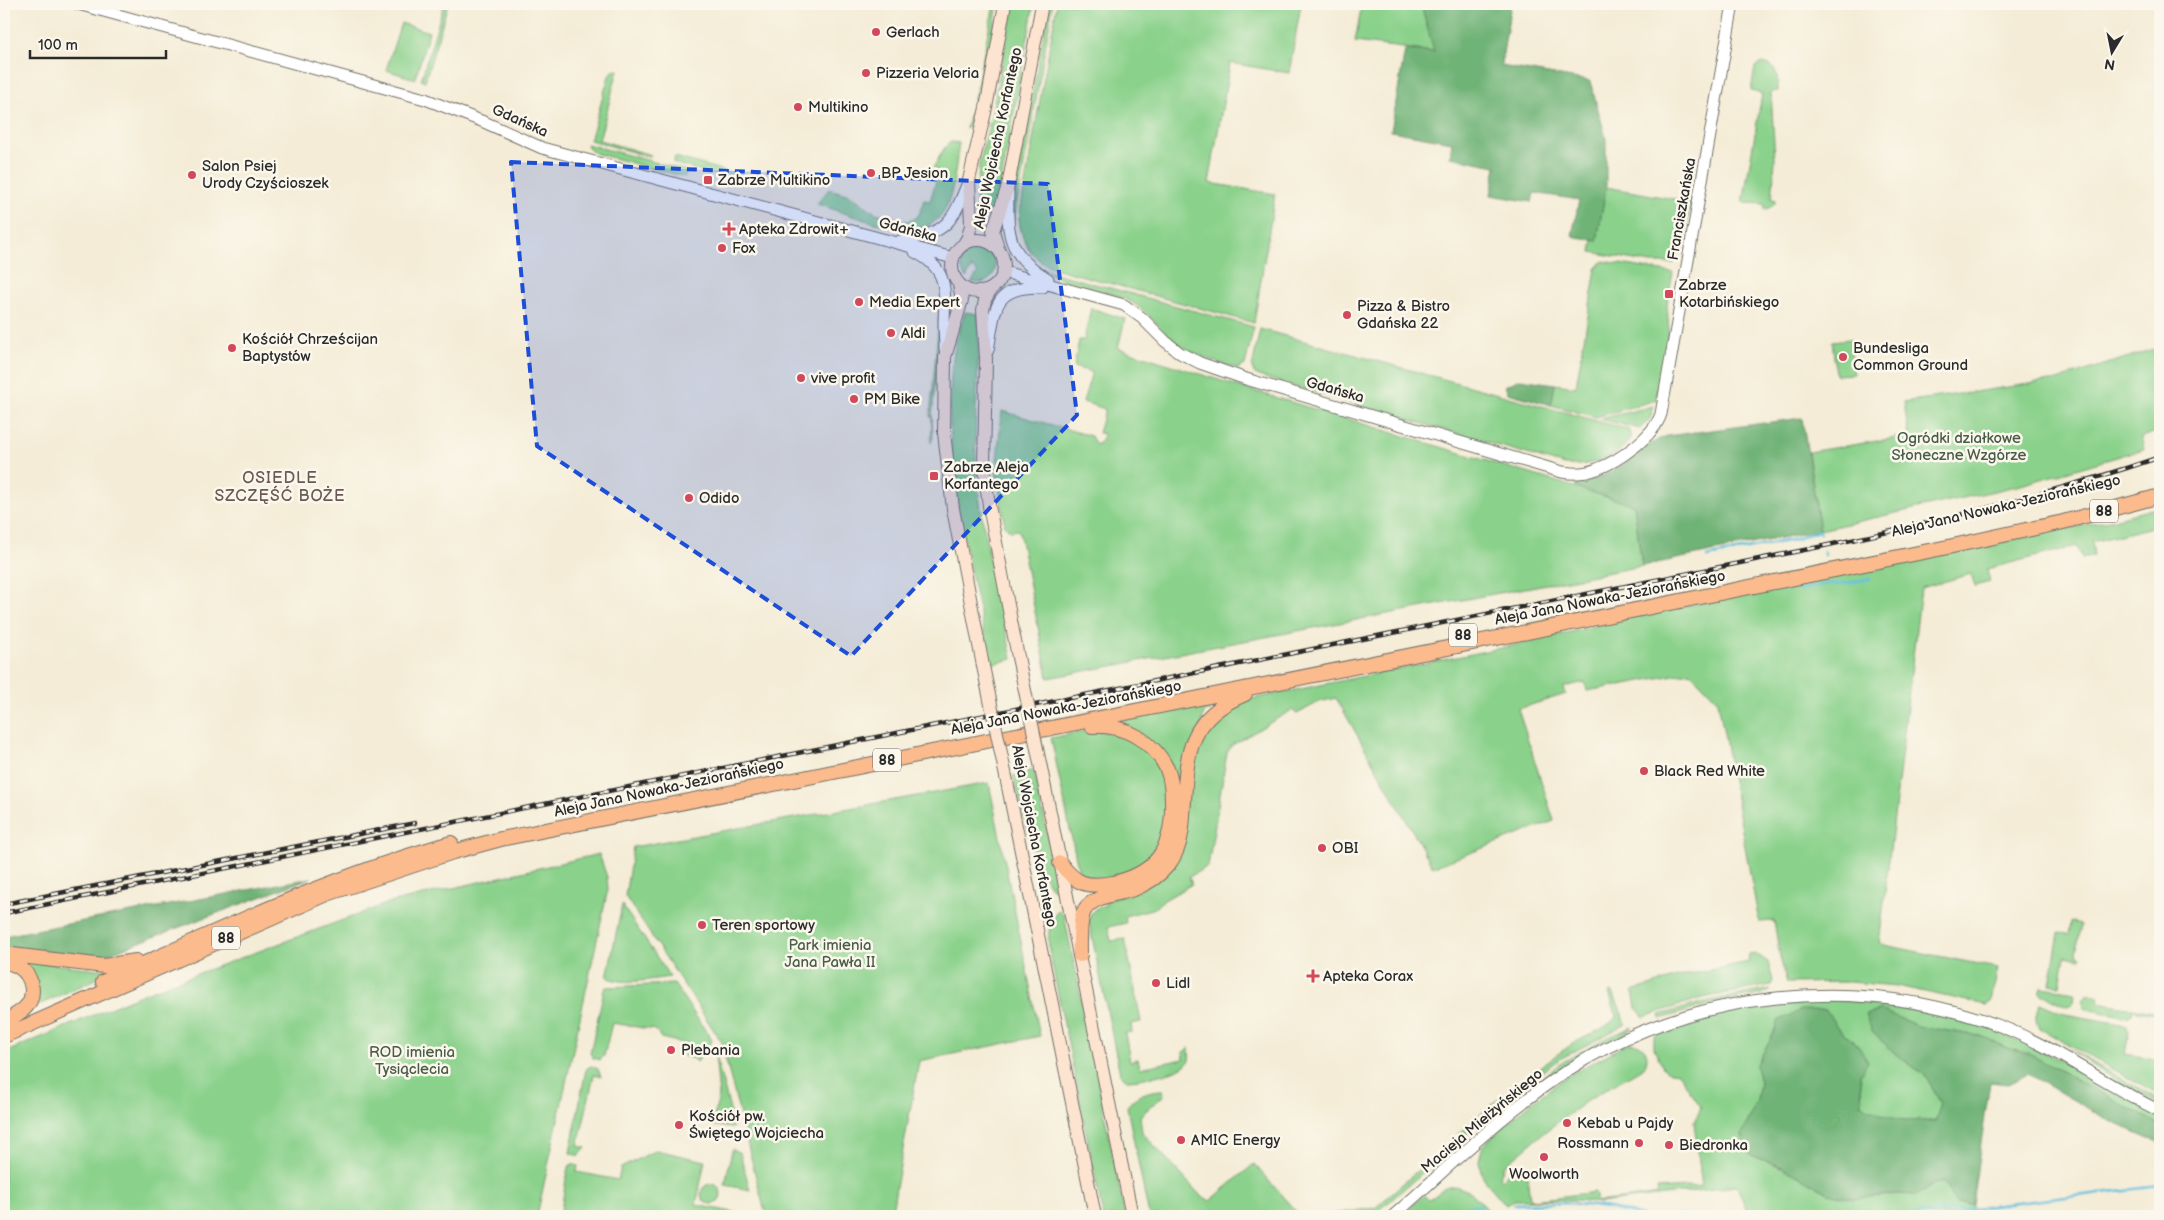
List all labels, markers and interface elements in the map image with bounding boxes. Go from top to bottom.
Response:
place label: Gerlach [886,23,940,42]
marker: Gerlach [870,26,882,38]
scale bar [30,28,166,60]
north arrow [2086,28,2136,78]
text: 100 m [38,36,78,55]
street label: Aleja Wojciecha Korfantego [969,45,1027,231]
text: N [2103,55,2116,74]
place label: Pizzeria Veloria [876,64,979,83]
marker: Pizzeria Veloria [860,67,872,79]
place label: Multikino [808,98,869,117]
street label: Gdańska [489,100,551,142]
marker: Multikino [792,101,804,113]
street label: Franciszkańska [1664,156,1700,262]
place label: Salon Psiej Urody Czyścioszek [202,157,329,193]
place label: BP Jesion [881,164,948,183]
marker: BP Jesion [865,167,877,179]
marker: Salon Psiej Urody Czyścioszek [186,169,198,181]
place label: Zabrze Multikino [717,171,830,190]
marker: Zabrze Multikino [702,174,714,186]
street label: Gdańska [877,213,939,247]
place label: Apteka Zdrowit+ [739,220,849,239]
marker: Apteka Zdrowit+ [723,223,735,235]
place label: Fox [732,239,756,258]
marker: Fox [716,242,728,254]
place label: Zabrze Kotarbińskiego [1678,276,1779,312]
marker: Zabrze Kotarbińskiego [1663,288,1675,300]
place label: Media Expert [869,293,961,312]
marker: Media Expert [853,296,865,308]
place label: Pizza & Bistro Gdańska 22 [1357,297,1450,333]
marker: Pizza & Bistro Gdańska 22 [1341,309,1353,321]
place label: Aldi [901,324,926,343]
marker: Aldi [885,327,897,339]
place label: Kościół Chrześcijan Baptystów [242,330,378,366]
place label: Bundesliga Common Ground [1853,339,1968,375]
marker: Kościół Chrześcijan Baptystów [226,342,238,354]
marker: Bundesliga Common Ground [1837,351,1849,363]
place label: vive profit [810,369,876,388]
marker: vive profit [795,372,807,384]
street label: Gdańska [1304,373,1366,407]
place label: PM Bike [864,390,920,409]
marker: PM Bike [848,393,860,405]
park label: Ogródki działkowe Słoneczne Wzgórze [1892,429,2027,465]
place label: Zabrze Aleja Korfantego [943,458,1029,494]
district label: OSIEDLE SZCZĘŚĆ BOŻE [215,469,345,506]
marker: Zabrze Aleja Korfantego [928,470,940,482]
street label: Aleja Jana Nowaka-Jeziorańskiego [1890,470,2122,542]
place label: Odido [699,489,739,508]
marker: Odido [683,492,695,504]
road number: 88 [2090,500,2118,522]
street label: Aleja Jana Nowaka-Jeziorańskiego [1493,566,1727,630]
road number: 88 [1449,624,1477,646]
street label: Aleja Jana Nowaka-Jeziorańskiego [949,676,1183,740]
street label: Aleja Wojciecha Korfantego [1007,743,1061,929]
road number: 88 [873,748,901,772]
street label: Aleja Jana Nowaka-Jeziorańskiego [552,754,786,822]
place label: Black Red White [1654,762,1765,781]
marker: Black Red White [1638,765,1650,777]
place label: OBI [1332,839,1359,858]
marker: OBI [1316,842,1328,854]
place label: Teren sportowy [712,916,815,935]
marker: Teren sportowy [696,919,708,931]
road number: 88 [212,926,240,950]
park label: Park imienia Jana Pawła II [785,936,876,972]
place label: Apteka Corax [1323,967,1413,986]
marker: Apteka Corax [1307,970,1319,982]
place label: Lidl [1166,974,1190,993]
marker: Lidl [1150,977,1162,989]
place label: Plebania [681,1041,740,1060]
park label: ROD imienia Tysiąclecia [369,1043,455,1079]
marker: Plebania [665,1044,677,1056]
street label: Macieja Mielżyńskiego [1417,1065,1547,1177]
place label: Kościół pw. Świętego Wojciecha [689,1107,824,1143]
place label: Kebab u Pajdy [1577,1114,1674,1133]
marker: Kebab u Pajdy [1561,1117,1573,1129]
marker: Kościół pw. Świętego Wojciecha [673,1119,685,1131]
place label: AMIC Energy [1191,1131,1280,1150]
marker: AMIC Energy [1175,1134,1187,1146]
place label: Rossmann [1557,1134,1629,1153]
place label: Biedronka [1679,1136,1748,1155]
marker: Rossmann [1633,1137,1645,1149]
marker: Biedronka [1663,1139,1675,1151]
marker: Woolworth [1538,1151,1550,1163]
place label: Woolworth [1509,1165,1579,1184]

